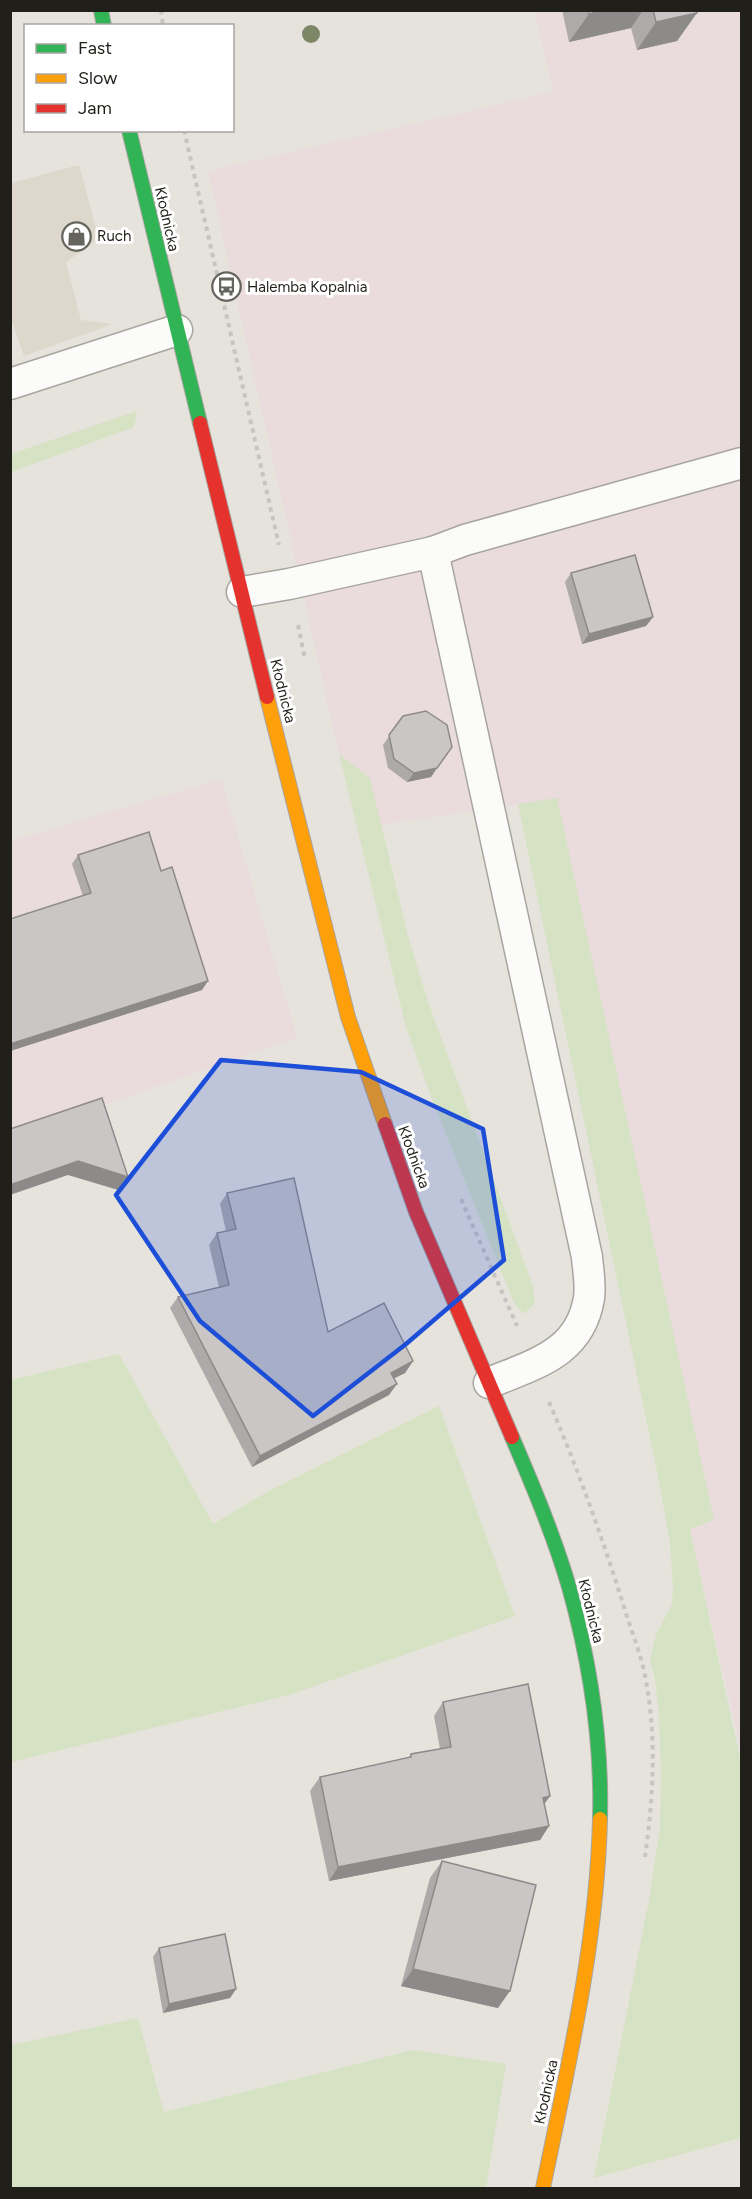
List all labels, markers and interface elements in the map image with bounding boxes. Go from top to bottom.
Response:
legend [24,24,234,132]
text: Fast [78,37,112,59]
text: Slow [78,67,117,89]
text: Jam [78,97,112,119]
street label: Kłodnicka [151,185,183,253]
shop icon: Ruch [60,220,92,252]
place label: Ruch [97,227,131,245]
bus stop icon: Halemba Kopalnia [210,271,242,303]
place label: Halemba Kopalnia [247,278,367,296]
street label: Kłodnicka [266,657,300,725]
street label: Kłodnicka [394,1123,434,1191]
street label: Kłodnicka [574,1577,608,1645]
street label: Kłodnicka [530,2058,562,2126]

